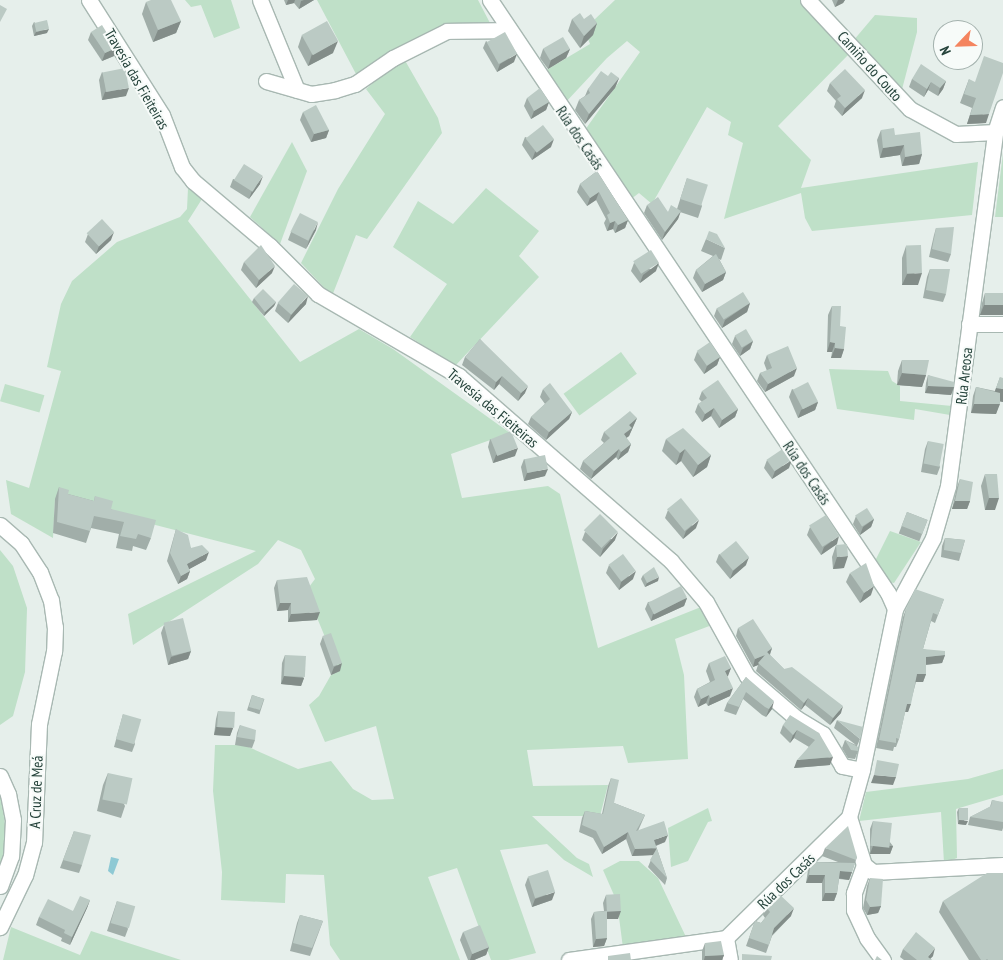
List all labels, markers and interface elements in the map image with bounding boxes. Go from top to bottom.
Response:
north arrow [933,20,983,70]
street label: Travesía das Fieiteiras [101,25,173,133]
street label: Camiño do Couto [834,27,906,105]
text: N [935,44,955,58]
street label: Rúa dos Casás [552,103,608,173]
street label: Rúa Areosa [952,346,976,406]
street label: Travesía das Fieiteiras [444,365,542,451]
street label: Rúa dos Casás [779,438,835,508]
street label: A Cruz de Meá [26,755,46,829]
street label: Rúa dos Casás [754,849,818,913]

